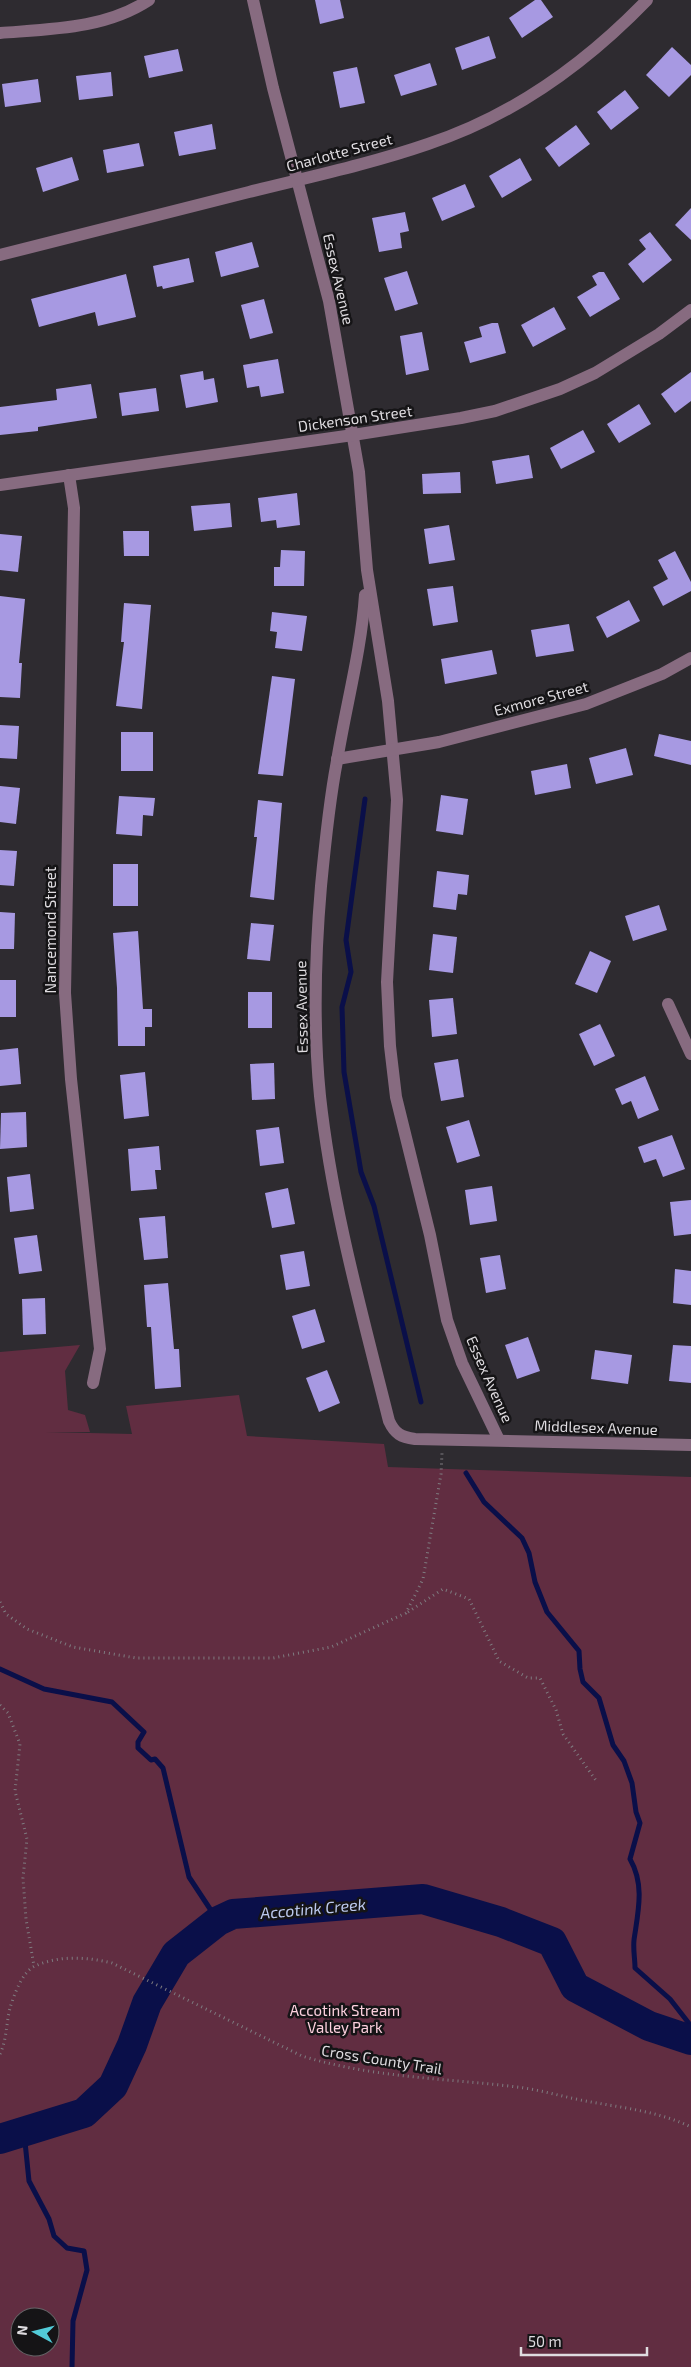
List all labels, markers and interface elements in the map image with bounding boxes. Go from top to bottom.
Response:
street label: Charlotte Street [284,129,394,175]
street label: Essex Avenue [320,232,358,326]
street label: Dickenson Street [297,401,414,435]
street label: Exmore Street [492,677,590,719]
street label: Nancemond Street [41,866,59,993]
street label: Essex Avenue [291,960,311,1054]
street label: Essex Avenue [463,1333,517,1425]
street label: Middlesex Avenue [534,1416,658,1438]
water label: Accotink Creek [258,1894,367,1922]
park label: Accotink Stream Valley Park [290,2001,400,2036]
street label: Cross County Trail [320,2041,444,2078]
north arrow [10,2307,60,2357]
text: N [13,2324,31,2336]
scale bar [521,2324,647,2356]
text: 50 m [528,2332,562,2350]

